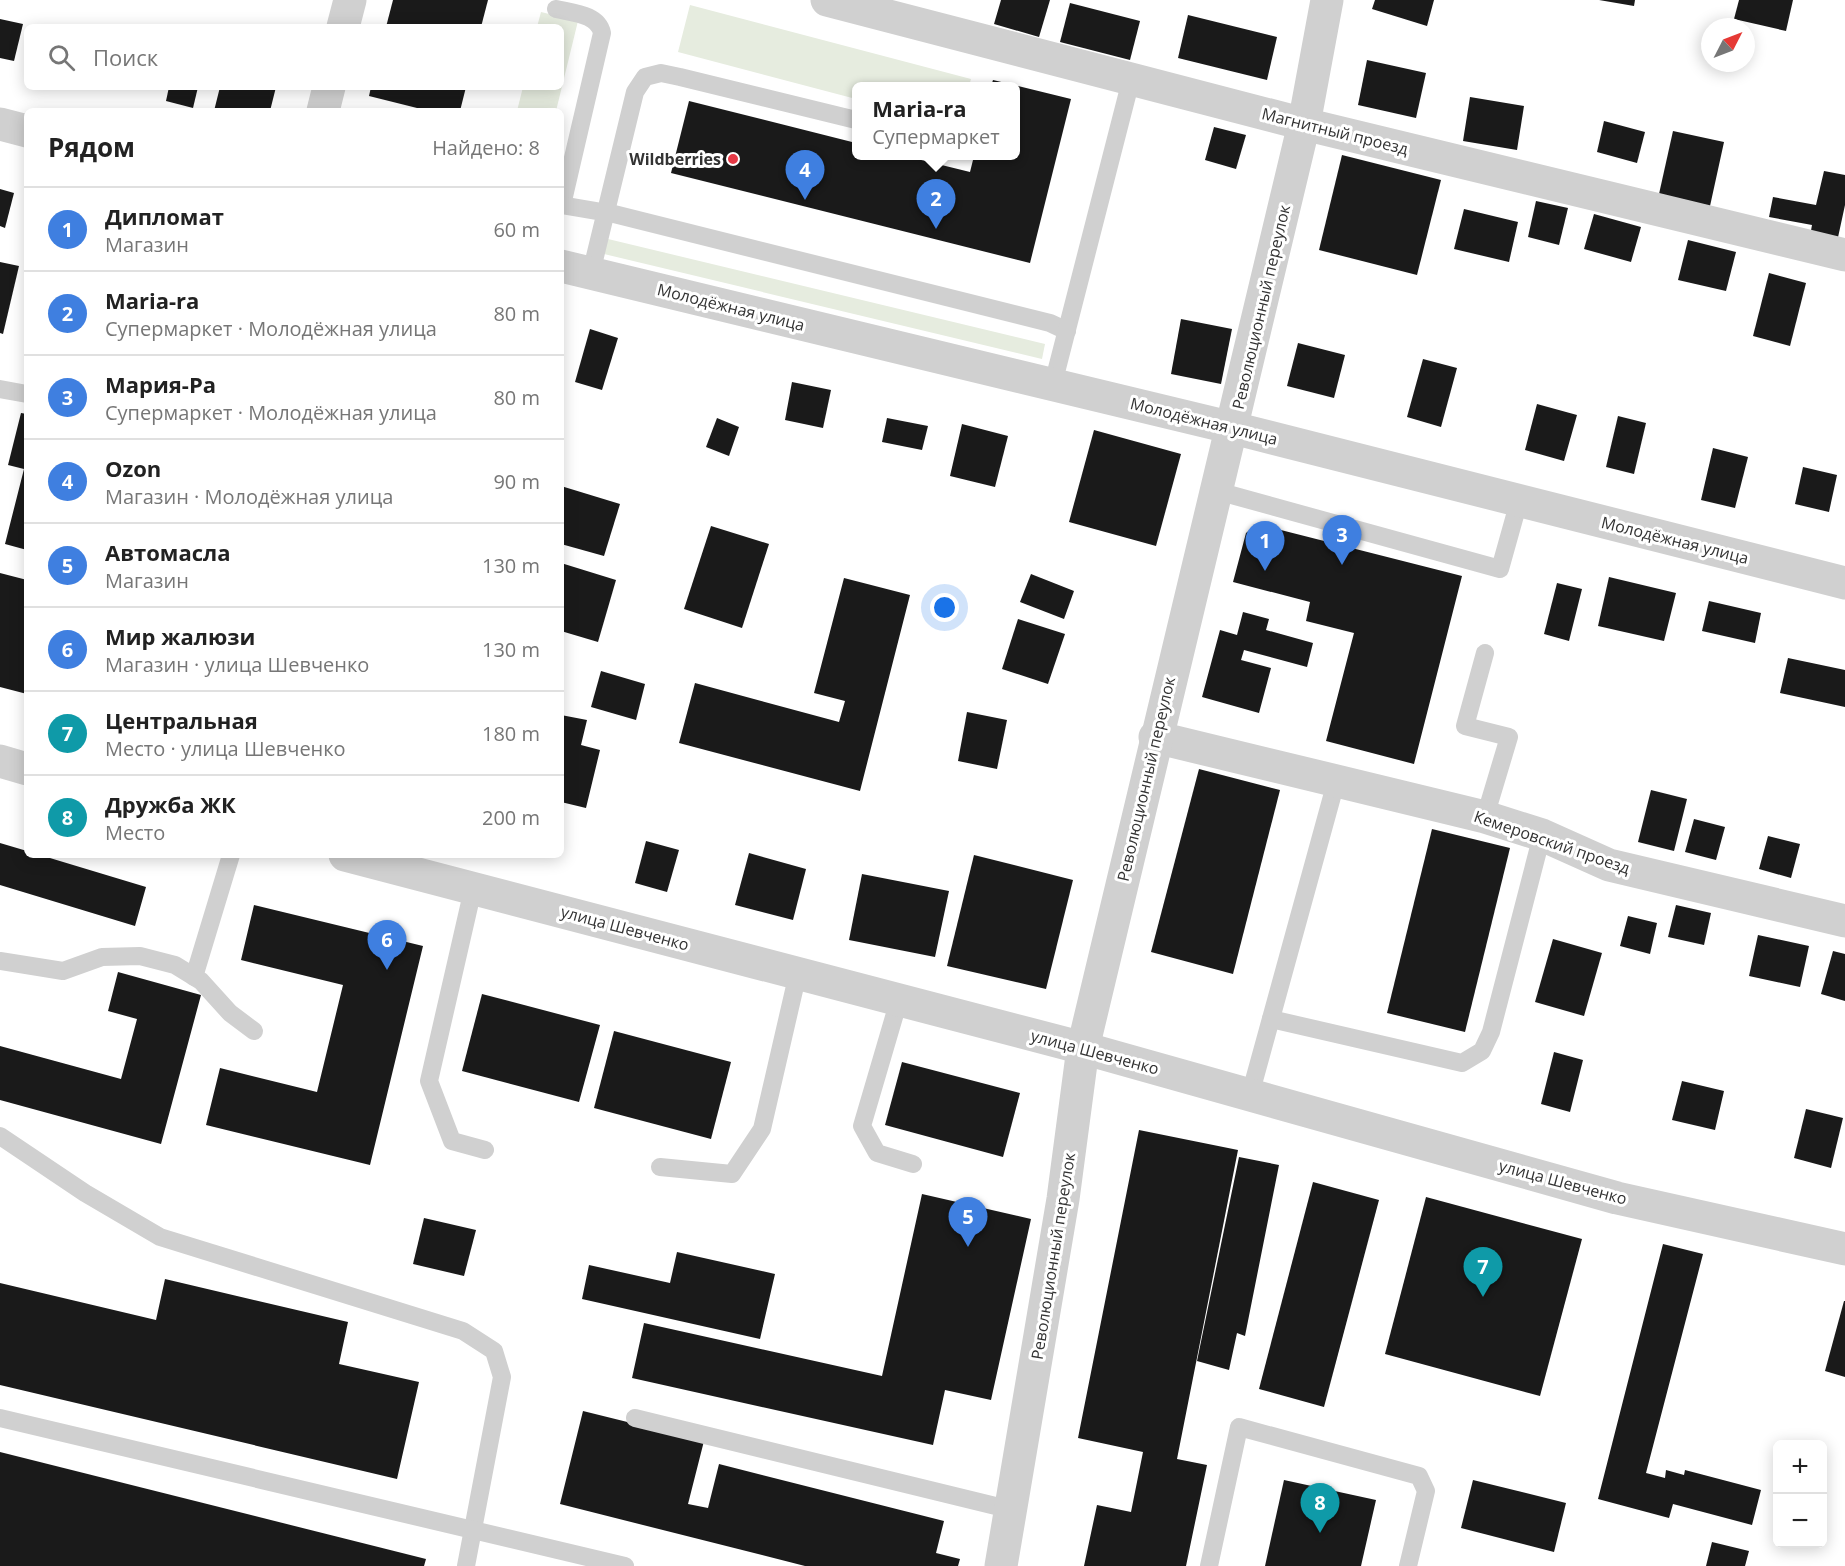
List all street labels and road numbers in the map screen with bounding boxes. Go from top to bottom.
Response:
street label: Магнитный проезд [1260,102,1410,160]
street label: Революционный переулок [1227,202,1295,411]
street label: Молодёжная улица [655,278,807,336]
street label: Молодёжная улица [1128,392,1280,450]
street label: Молодёжная улица [1599,511,1751,569]
street label: Революционный переулок [1112,674,1180,883]
street label: Кемеровский проезд [1471,805,1633,879]
street label: улица Шевченко [558,900,692,956]
street label: улица Шевченко [1028,1024,1162,1080]
street label: Революционный переулок [1026,1150,1080,1361]
street label: улица Шевченко [1496,1154,1630,1210]

